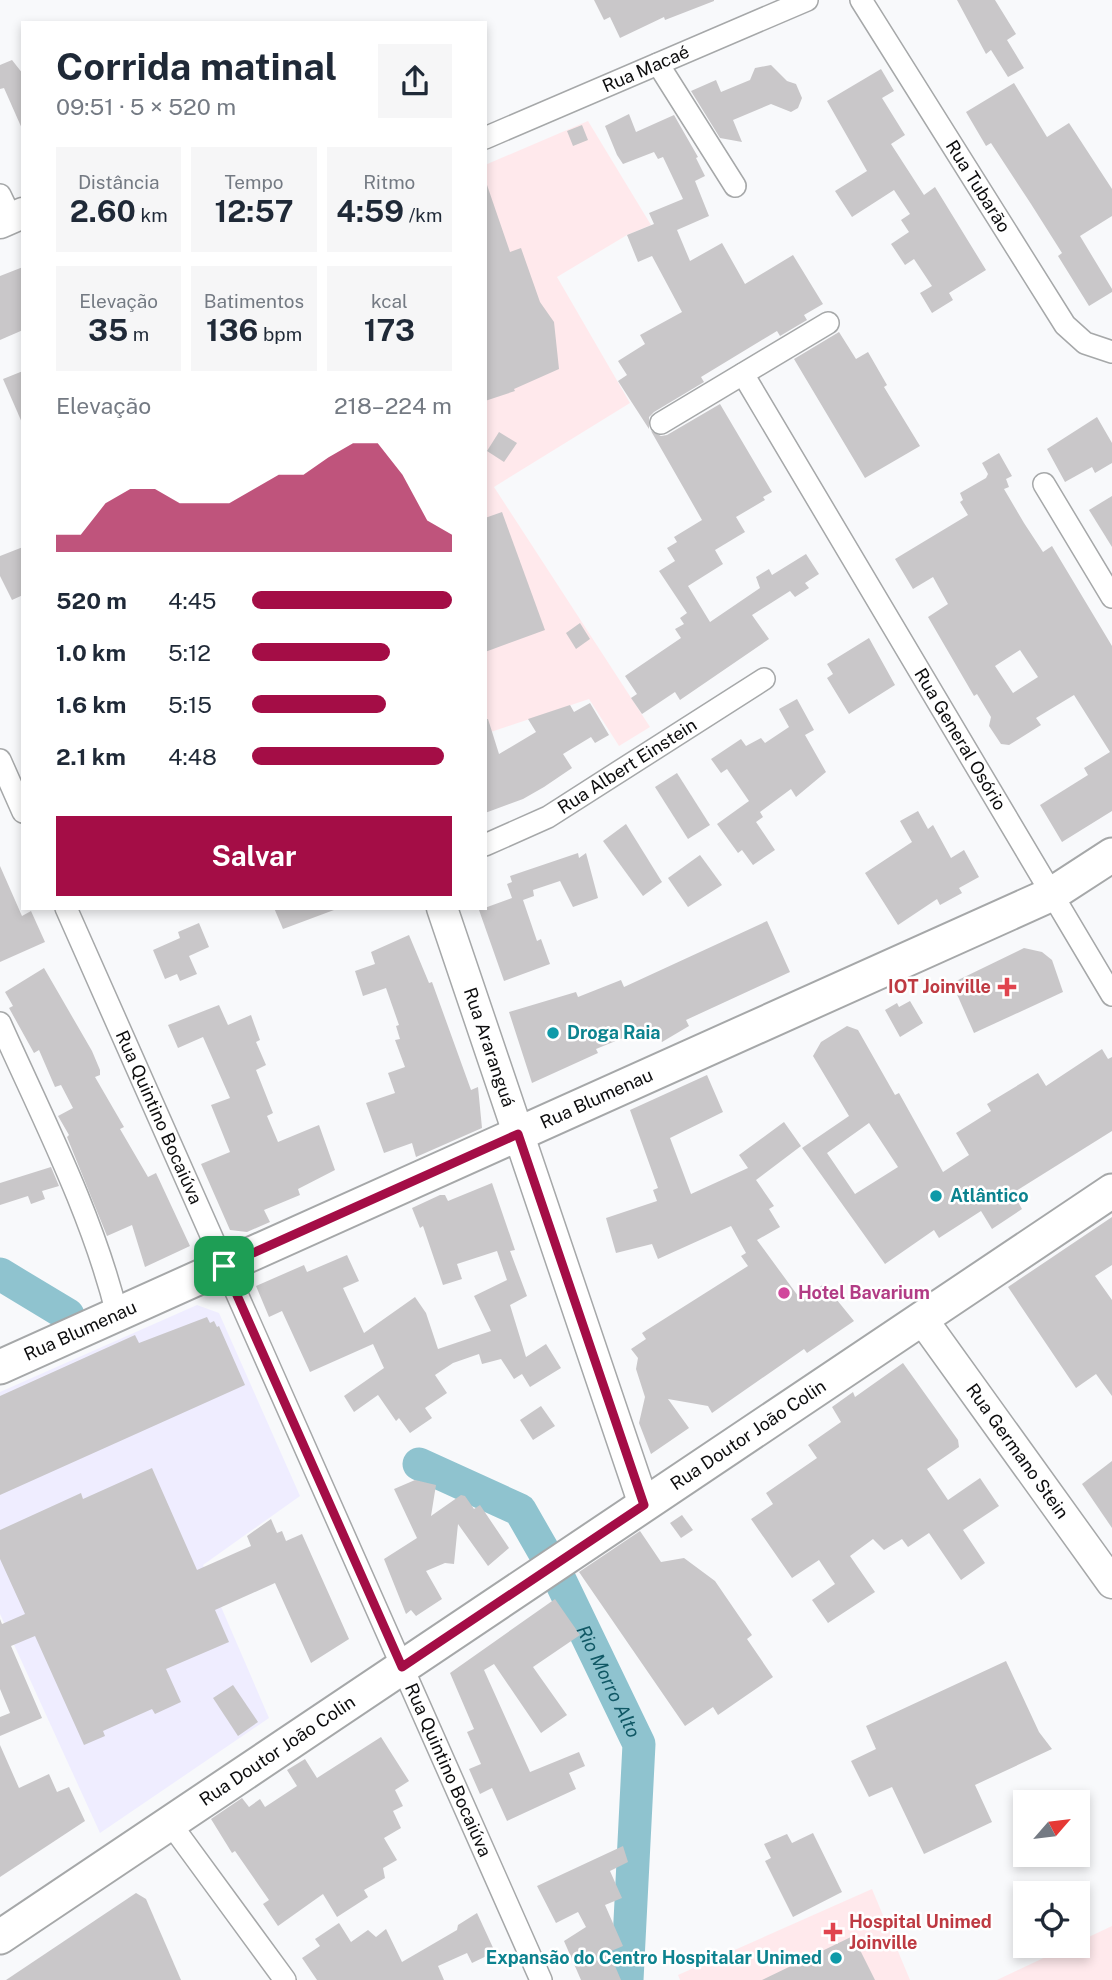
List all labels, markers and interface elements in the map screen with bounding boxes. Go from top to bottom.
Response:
street label: Rua Macaé [599,41,692,96]
text: Corrida matinal [56,44,337,89]
button: share [378,44,452,118]
text: 09:51 · 5 × 520 m [56,93,236,120]
street label: Rua Tubarão [942,136,1015,236]
text: Distância [78,171,159,193]
text: Tempo [224,171,284,193]
text: Ritmo [363,171,415,193]
text: 2.60 [70,193,136,229]
text: 12:57 [214,193,294,229]
text: 4:59 [336,193,404,229]
text: km [136,204,168,226]
text: /km [404,204,442,226]
text: Elevação [79,290,158,312]
text: Batimentos [204,290,304,312]
text: kcal [371,290,408,312]
text: 35 [88,312,128,348]
text: 136 [206,312,258,348]
text: 173 [364,312,415,348]
text: m [128,323,149,345]
text: bpm [258,323,302,345]
text: Elevação [56,392,151,419]
text: 218–224 m [334,392,452,419]
text: 520 m [56,587,127,614]
text: 4:45 [168,587,216,614]
text: 1.0 km [56,639,126,666]
text: 5:12 [168,639,211,666]
street label: Rua General Osório [910,664,1011,814]
text: 1.6 km [56,691,126,718]
text: 5:15 [168,691,212,718]
street label: Rua Albert Einstein [554,714,700,818]
text: 2.1 km [56,743,126,770]
text: 4:48 [168,743,217,770]
button: Salvar [56,816,452,896]
place label: IOT Joinville [888,976,991,997]
marker: IOT Joinville [997,977,1017,997]
street label: Rua Araranguá [460,985,520,1110]
place label: Droga Raia [567,1022,660,1043]
marker: Droga Raia [545,1025,561,1041]
street label: Rua Quintino Bocaiúva [112,1027,207,1207]
street label: Rua Blumenau [537,1064,656,1133]
place label: Atlântico [950,1185,1029,1206]
marker: Atlântico [928,1188,944,1204]
pin [194,1236,254,1296]
icon: arrive [205,1247,243,1285]
place label: Hotel Bavarium [798,1282,930,1303]
marker: Hotel Bavarium [776,1285,792,1301]
street label: Rua Blumenau [20,1296,140,1365]
street label: Rua Doutor João Colin [666,1375,830,1494]
street label: Rua Germano Stein [962,1379,1073,1523]
water label: Rio Morro Alto [572,1621,645,1741]
street label: Rua Quintino Bocaiúva [401,1680,496,1860]
street label: Rua Doutor João Colin [195,1691,359,1810]
north arrow [1013,1790,1090,1867]
map controls [1013,1790,1090,1958]
button: locate [1013,1881,1090,1958]
place label: Hospital Unimed Joinville [849,1911,992,1953]
marker: Hospital Unimed Joinville [823,1922,843,1942]
place label: Expansão do Centro Hospitalar Unimed [486,1947,822,1968]
marker: Expansão do Centro Hospitalar Unimed [828,1950,844,1966]

